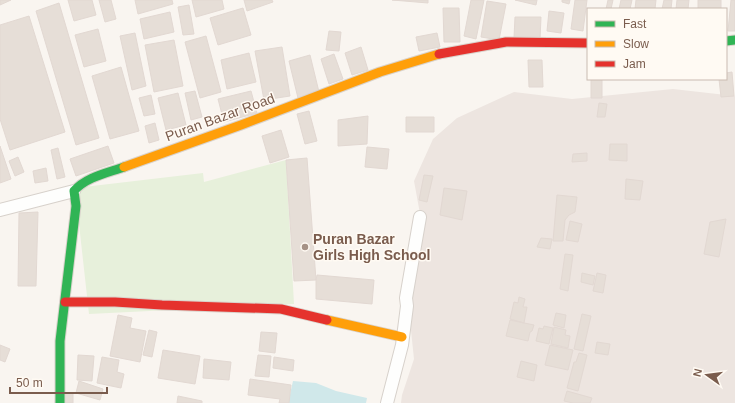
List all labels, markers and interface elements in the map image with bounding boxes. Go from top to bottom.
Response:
legend [587,8,727,80]
text: Fast [623,17,647,31]
text: Slow [623,37,649,51]
text: Jam [623,57,646,71]
street label: Puran Bazar Road [163,90,277,144]
place label: Puran Bazar Girls High School [313,231,430,263]
marker: Puran Bazar Girls High School [300,242,310,252]
north arrow [687,355,727,395]
text: N [691,367,704,378]
scale bar [10,369,107,395]
text: 50 m [16,376,43,390]

